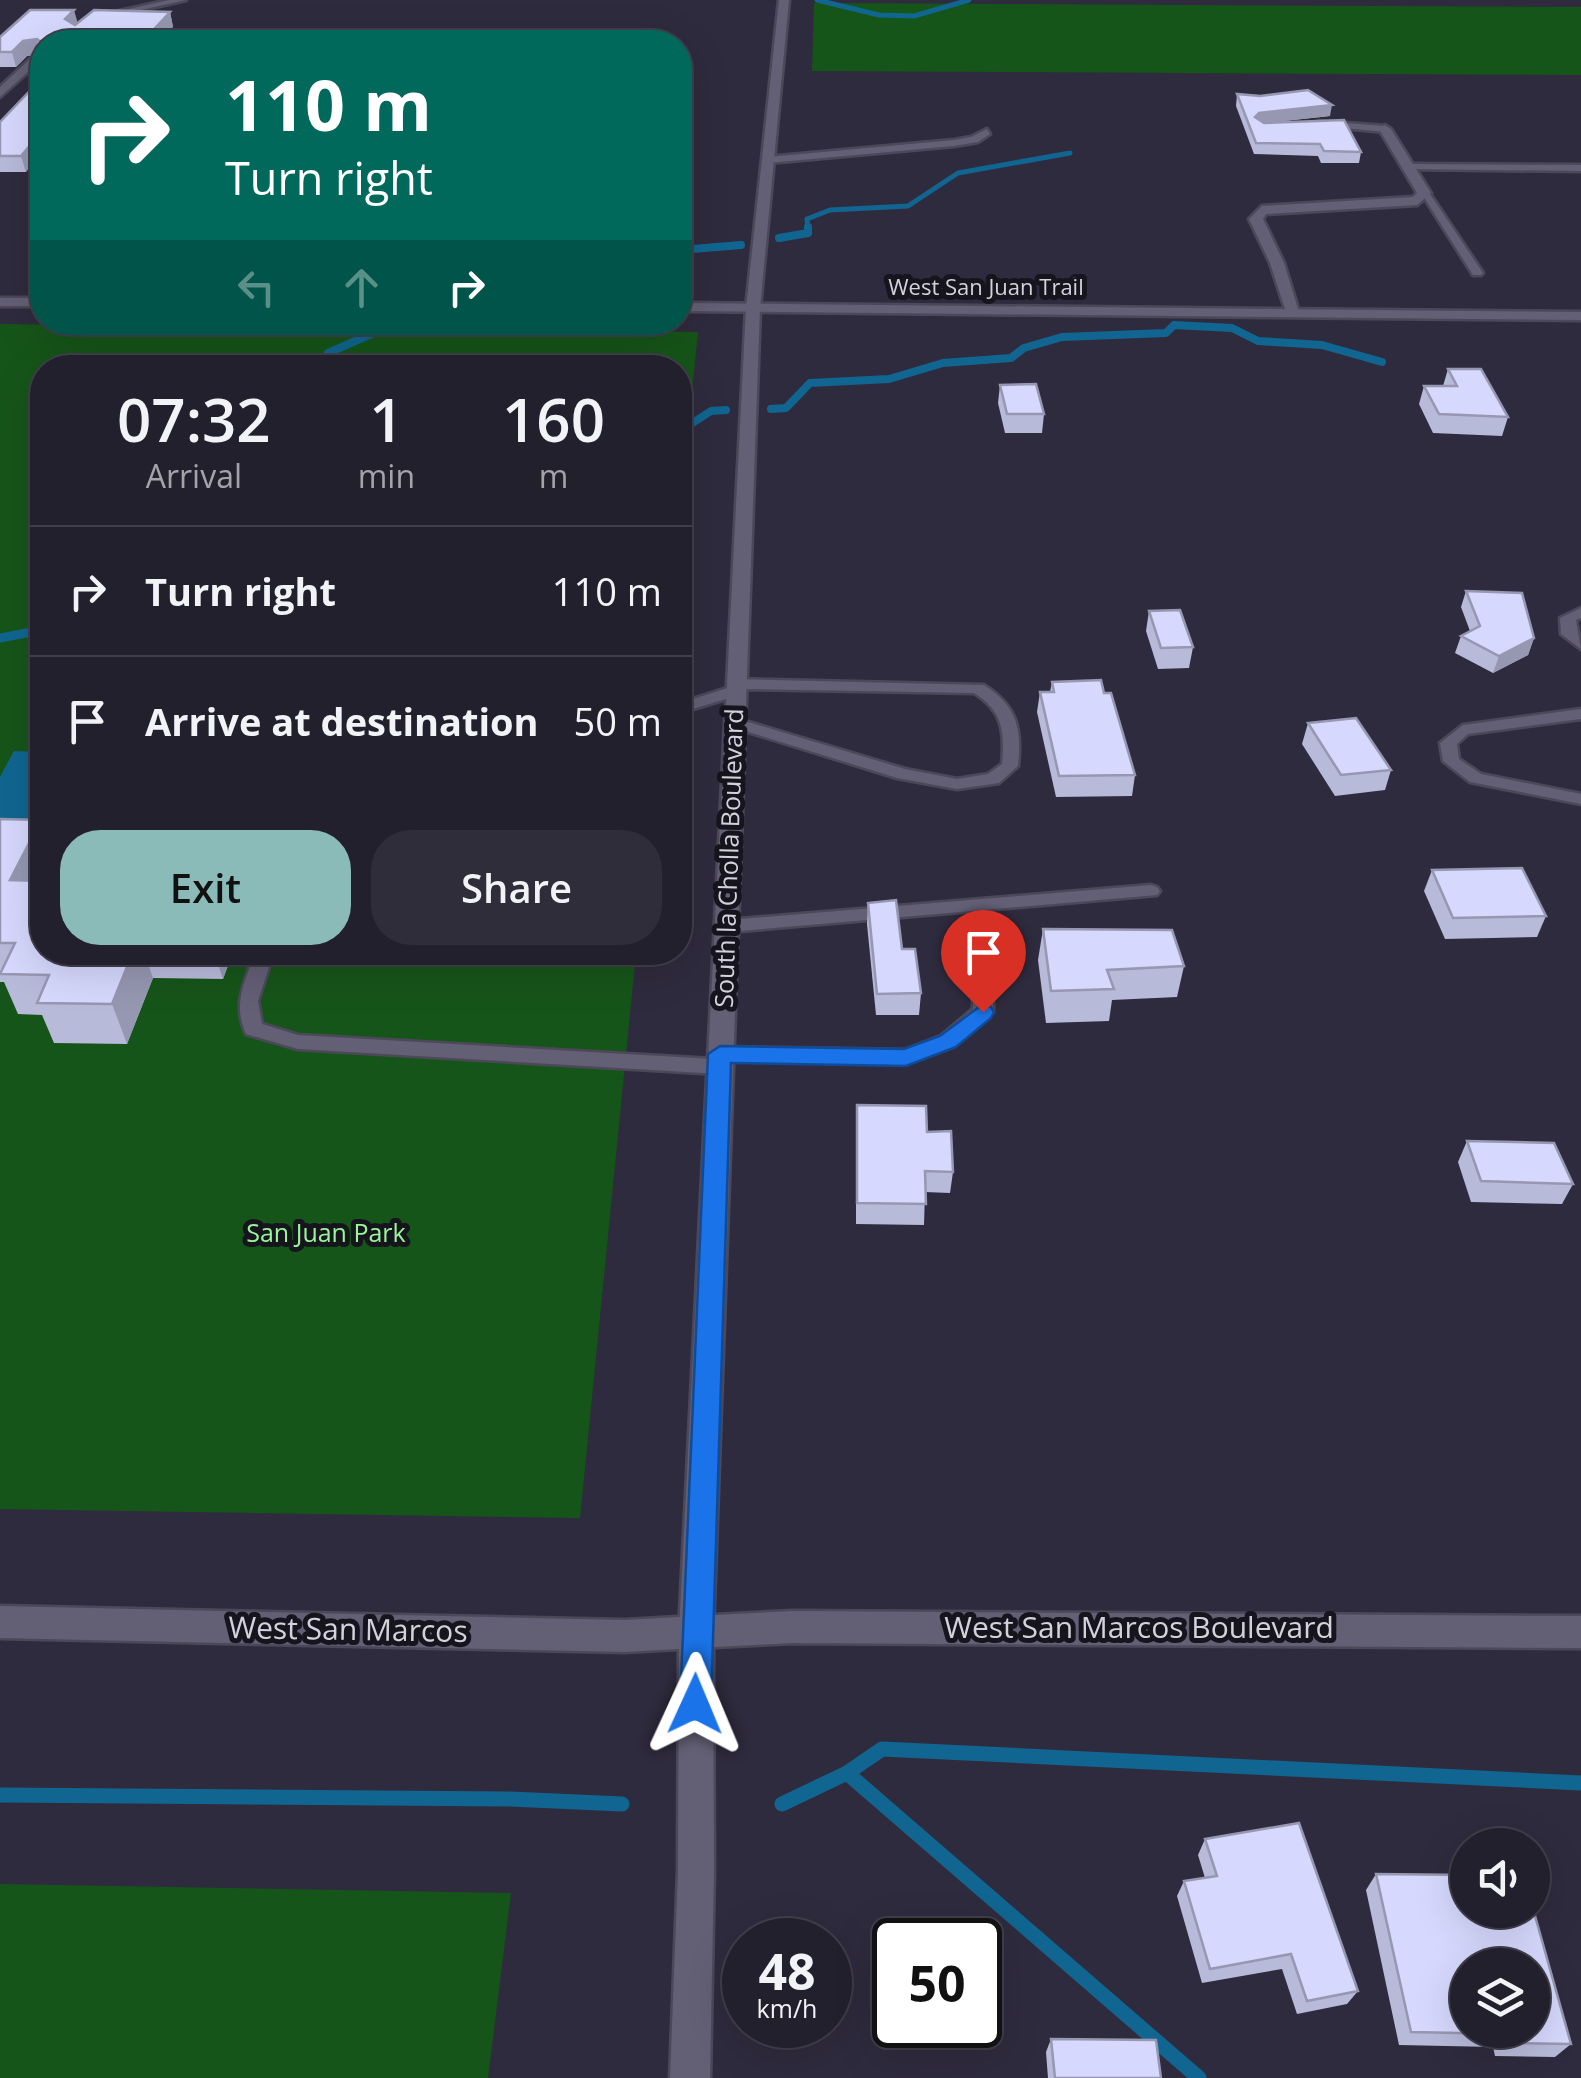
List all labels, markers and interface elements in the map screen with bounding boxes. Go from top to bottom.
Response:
text: 110 m [225,56,432,152]
icon: right [60,70,190,200]
text: Turn right [225,147,433,208]
icon: left [229,260,284,315]
icon: ahead [334,260,389,315]
icon: right [439,260,494,315]
street label: West San Juan Trail [888,271,1084,301]
text: 07:32 [117,378,271,460]
text: 1 [369,378,404,460]
text: 160 [502,378,605,460]
text: Arrival [146,454,242,497]
text: min [358,454,415,497]
text: m [539,454,568,497]
icon: right [60,564,115,619]
text: Turn right [145,565,336,617]
text: 110 m [552,565,662,617]
icon: arrive [60,694,115,749]
text: Arrive at destination [145,695,539,747]
text: 50 m [573,695,662,747]
street label: South la Cholla Boulevard [706,708,750,1008]
button: Exit [60,830,351,945]
button: Share [371,830,662,945]
pin [941,910,1026,1013]
icon: arrive [956,925,1011,980]
park label: San Juan Park [246,1215,406,1249]
street label: West San Marcos [228,1606,468,1651]
street label: West San Marcos Boulevard [944,1606,1334,1647]
position arrow [643,1652,747,1756]
map controls [1450,1828,1550,2048]
button: sound [1450,1828,1550,1928]
speed limit sign: 50 [872,1918,1002,2048]
text: 48 [758,1937,816,2005]
button: layers [1450,1948,1550,2048]
text: km/h [757,1991,817,2025]

